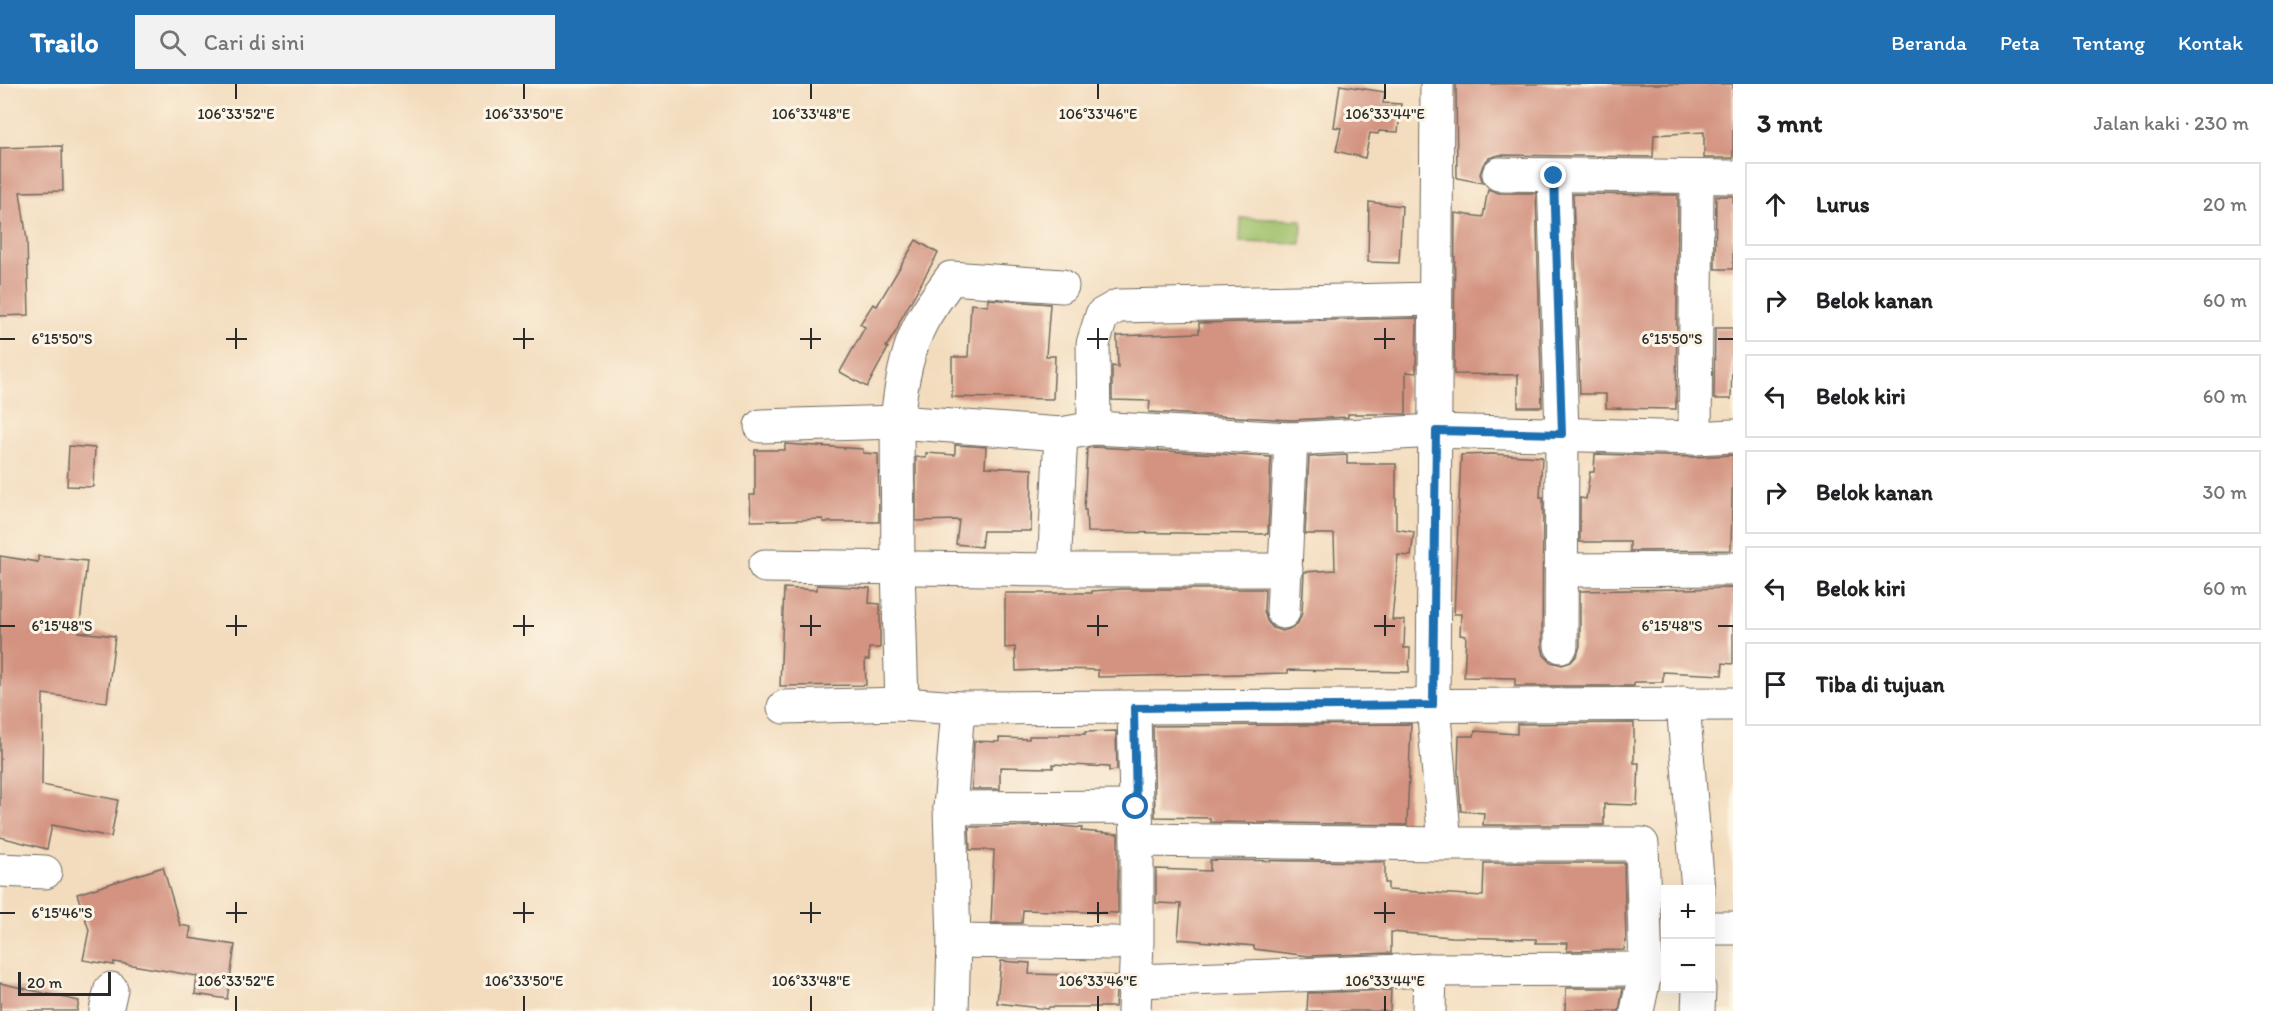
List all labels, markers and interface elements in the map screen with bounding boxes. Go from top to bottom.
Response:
search box [135,15,555,69]
text: Trailo [30,25,99,59]
icon: search [156,26,189,59]
text: Cari di sini [204,29,305,56]
text: Beranda [1891,30,1967,55]
text: Peta [2000,30,2040,55]
text: Tentang [2073,30,2145,55]
text: Kontak [2178,30,2243,55]
text: 106°33'52"E [197,105,275,123]
text: 106°33'50"E [485,105,563,123]
text: 106°33'48"E [772,105,850,123]
text: 106°33'46"E [1059,105,1137,123]
text: 106°33'44"E [1345,105,1425,123]
text: 3 mnt [1757,107,1823,139]
text: Jalan kaki · 230 m [2094,111,2249,135]
route end [1540,162,1566,188]
icon: ahead [1759,188,1792,221]
text: Lurus [1816,191,1870,218]
text: 20 m [2203,192,2247,216]
icon: right [1759,284,1792,317]
text: Belok kanan [1816,287,1933,314]
text: 60 m [2203,288,2247,312]
text: 6°15'50"S [31,330,93,348]
text: 6°15'50"S [1641,330,1703,348]
icon: left [1759,380,1792,413]
text: Belok kiri [1816,383,1906,410]
text: 60 m [2203,384,2247,408]
icon: right [1759,476,1792,509]
text: Belok kanan [1816,479,1933,506]
text: 30 m [2202,480,2247,504]
icon: left [1759,572,1792,605]
text: Belok kiri [1816,575,1906,602]
text: 60 m [2203,576,2247,600]
text: 6°15'48"S [31,617,93,635]
text: 6°15'48"S [1641,617,1703,635]
icon: arrive [1759,668,1792,701]
text: Tiba di tujuan [1816,671,1945,698]
route start [1122,793,1148,819]
map controls [1661,885,1715,993]
button: + [1661,885,1715,939]
text: 6°15'46"S [32,904,92,922]
button: − [1661,939,1715,993]
scale bar [18,969,111,996]
text: 106°33'52"E [197,972,275,990]
text: 106°33'50"E [485,972,563,990]
text: 106°33'48"E [772,972,850,990]
text: 106°33'46"E [1059,972,1137,990]
text: 106°33'44"E [1345,972,1425,990]
text: 20 m [27,973,62,992]

